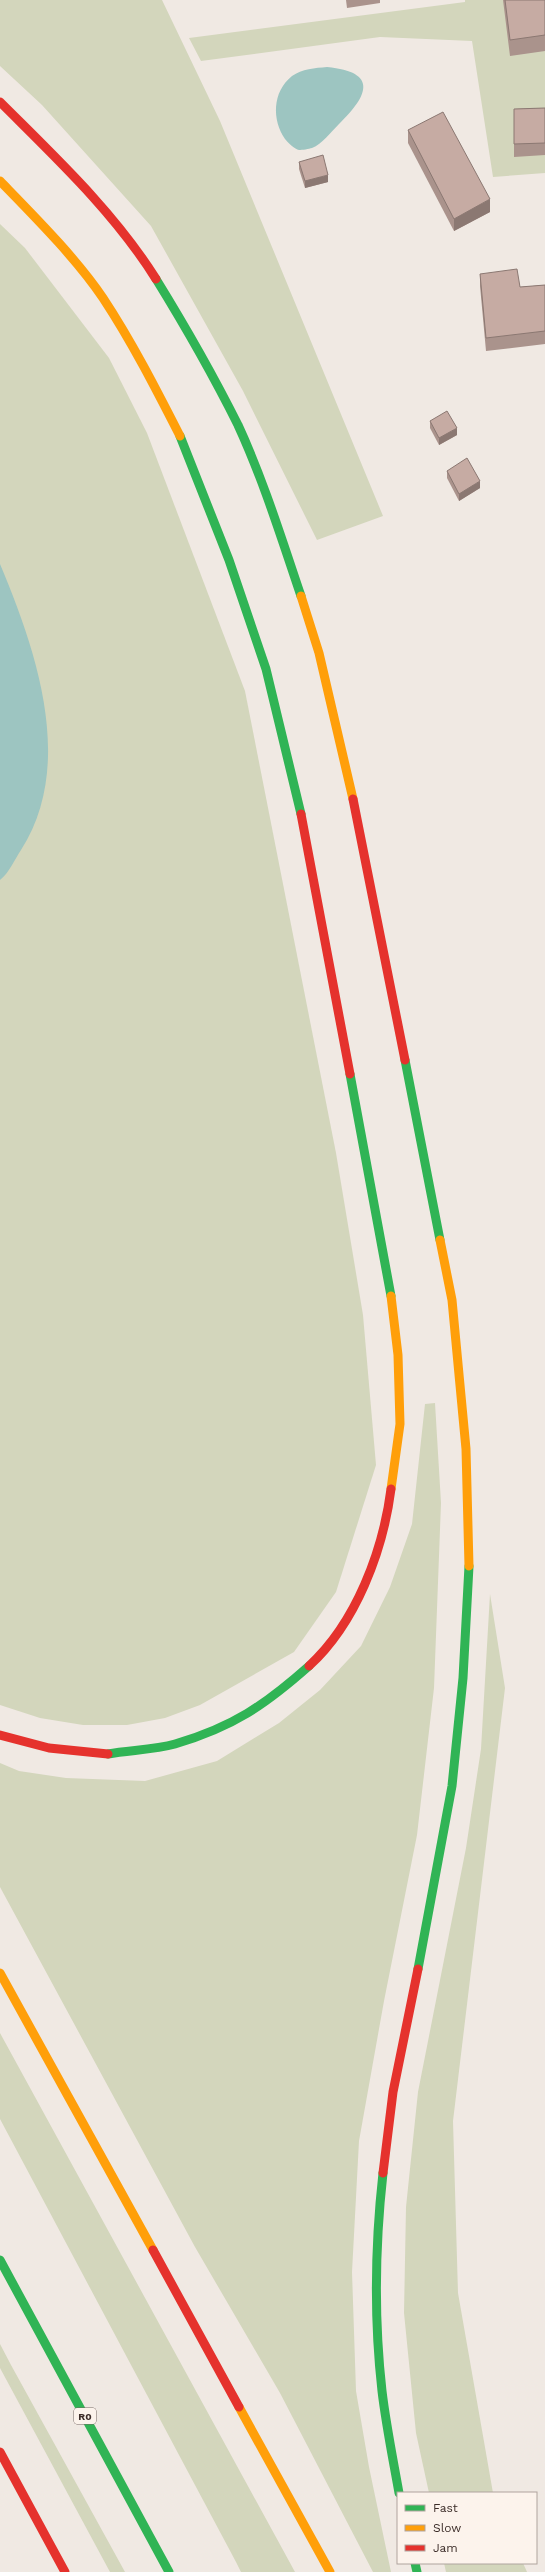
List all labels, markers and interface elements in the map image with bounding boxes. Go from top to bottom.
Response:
road number: R0 [74,2408,96,2424]
legend [397,2492,537,2564]
text: Fast [433,2501,458,2515]
text: Slow [433,2521,461,2535]
text: Jam [433,2541,458,2555]

